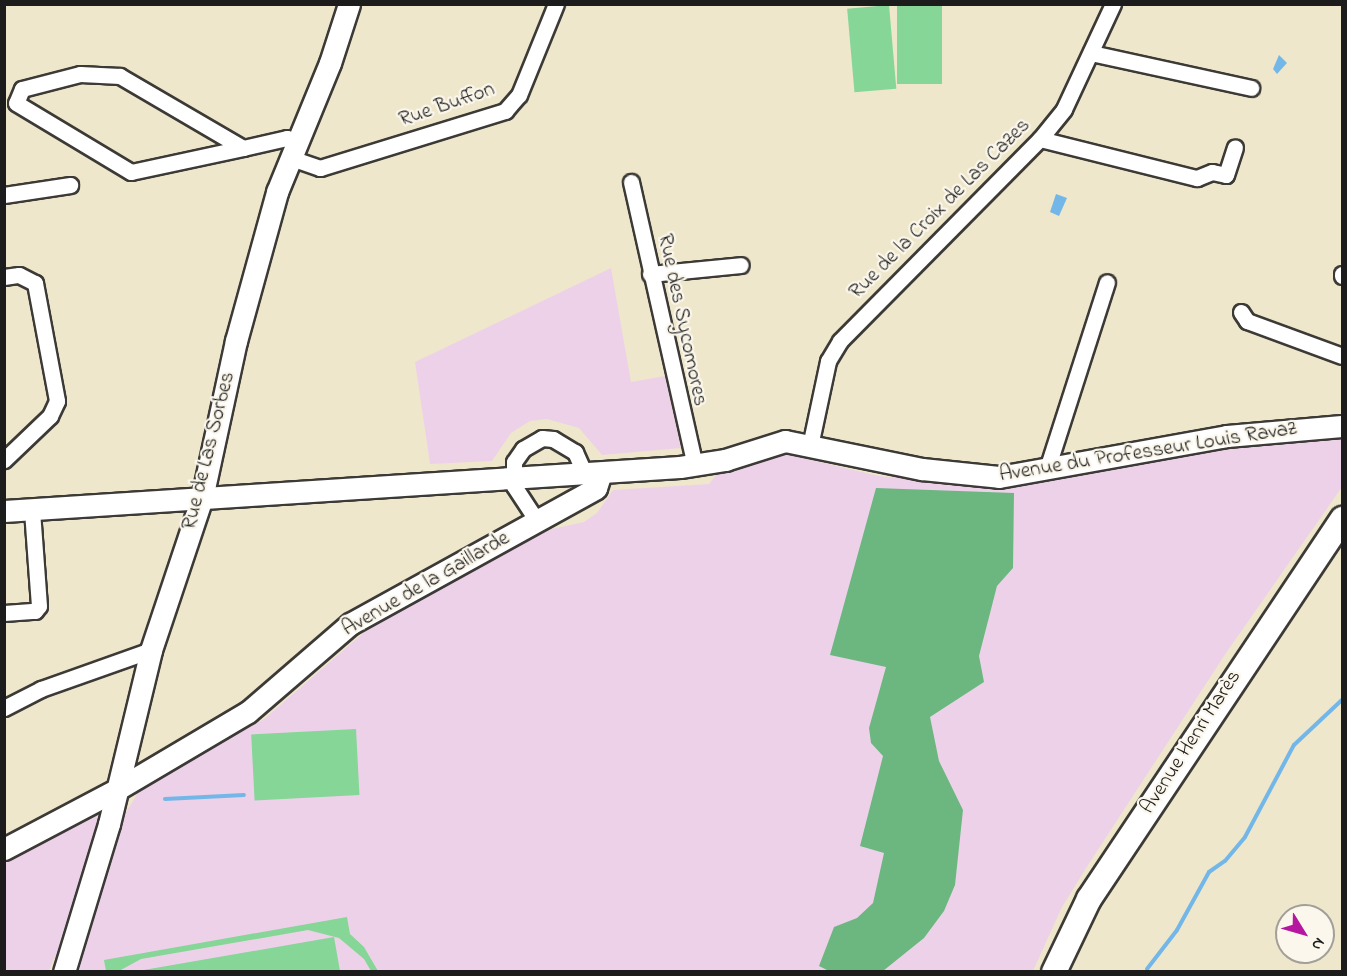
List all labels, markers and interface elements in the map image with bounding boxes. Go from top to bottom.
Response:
street label: Rue Buffon [396,77,498,133]
street label: Rue de la Croix de Las Cazes [844,113,1036,305]
street label: Rue des Sycomores [651,232,713,408]
street label: Rue de Las Sorbes [177,369,241,533]
street label: Avenue du Professeur Louis Ravaz [998,416,1298,488]
street label: Avenue de la Gaillarde [338,526,514,642]
street label: Avenue Henri Marès [1135,665,1247,819]
north arrow [1275,904,1335,964]
text: N [1305,932,1331,955]

